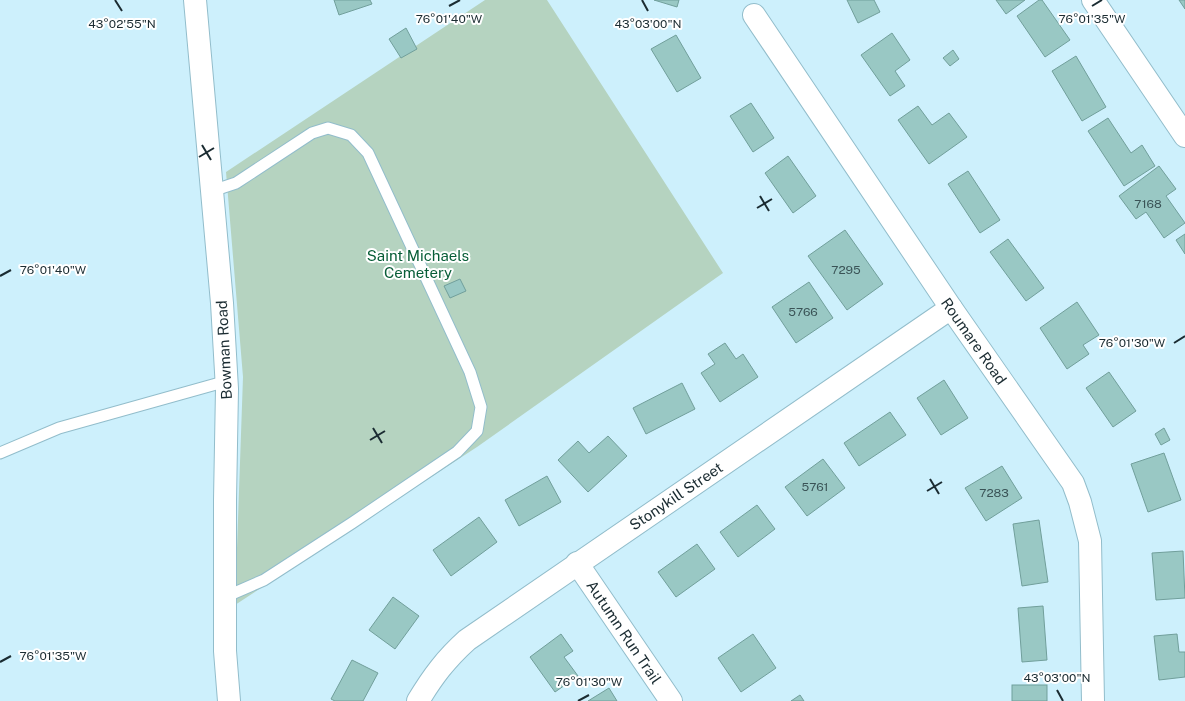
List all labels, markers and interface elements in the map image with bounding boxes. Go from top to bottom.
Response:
text: 76°01'40"W [416,12,483,26]
text: 76°01'35"W [1059,12,1126,26]
text: 43°02'55"N [88,17,156,31]
text: 43°03'00"N [614,17,682,31]
house number: 7168 [1134,197,1162,211]
park label: Saint Michaels Cemetery [367,247,469,281]
text: 76°01'40"W [20,263,87,277]
house number: 7295 [831,263,861,277]
street label: Roumare Road [938,294,1010,388]
street label: Bowman Road [213,300,235,400]
house number: 5766 [788,305,818,319]
text: 76°01'30"W [1099,336,1166,350]
street label: Stonykill Street [626,458,726,533]
house number: 5761 [801,480,829,494]
house number: 7283 [979,486,1009,500]
street label: Autumn Run Trail [583,577,665,687]
text: 76°01'35"W [20,649,87,663]
text: 43°03'00"N [1023,671,1091,685]
text: 76°01'30"W [556,675,623,689]

